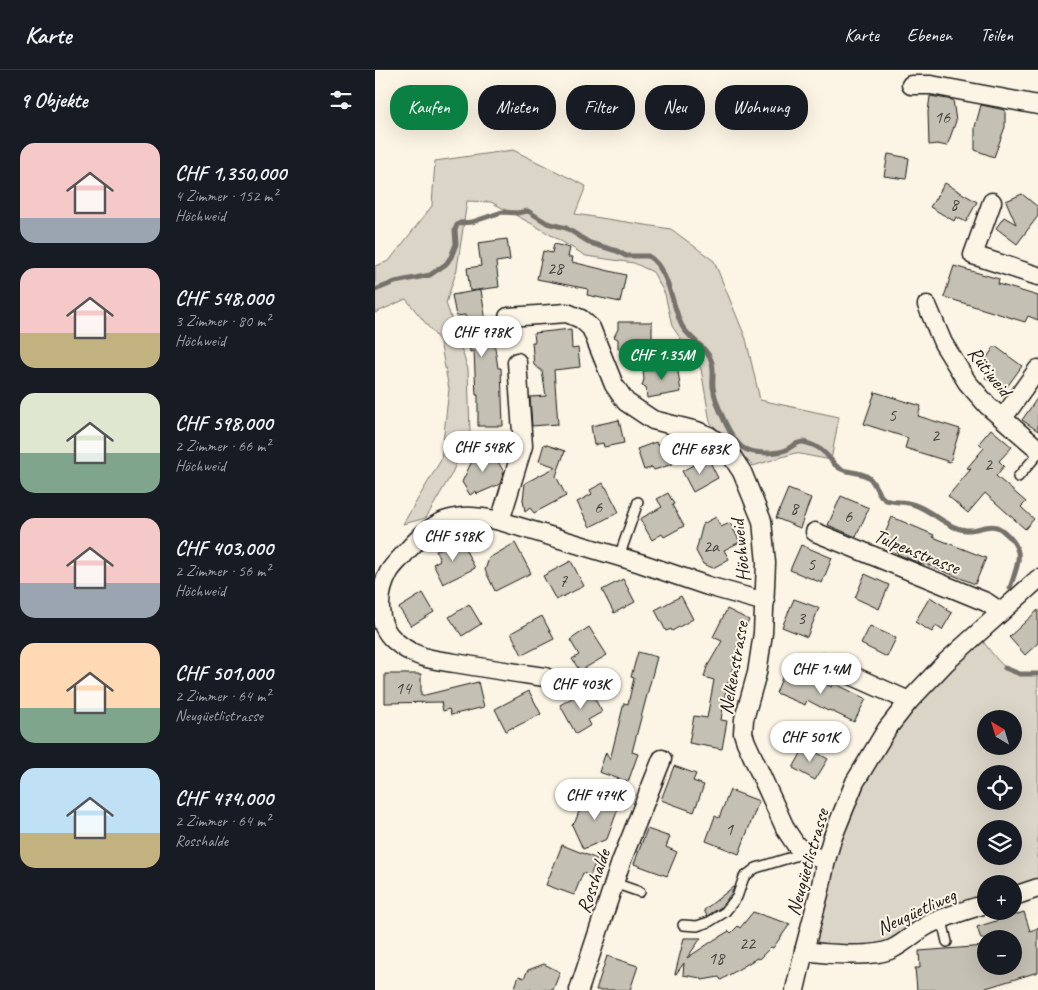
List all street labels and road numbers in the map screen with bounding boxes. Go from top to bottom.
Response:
street label: Rütiweid [962,341,1019,404]
street label: Höchweid [724,515,756,584]
street label: Tulpenstrasse [870,523,965,581]
street label: Nelkenstrasse [713,618,754,717]
street label: Neugüetlistrasse [780,804,835,918]
street label: Rosshalde [571,844,617,916]
street label: Neugüetliweg [873,882,961,941]

